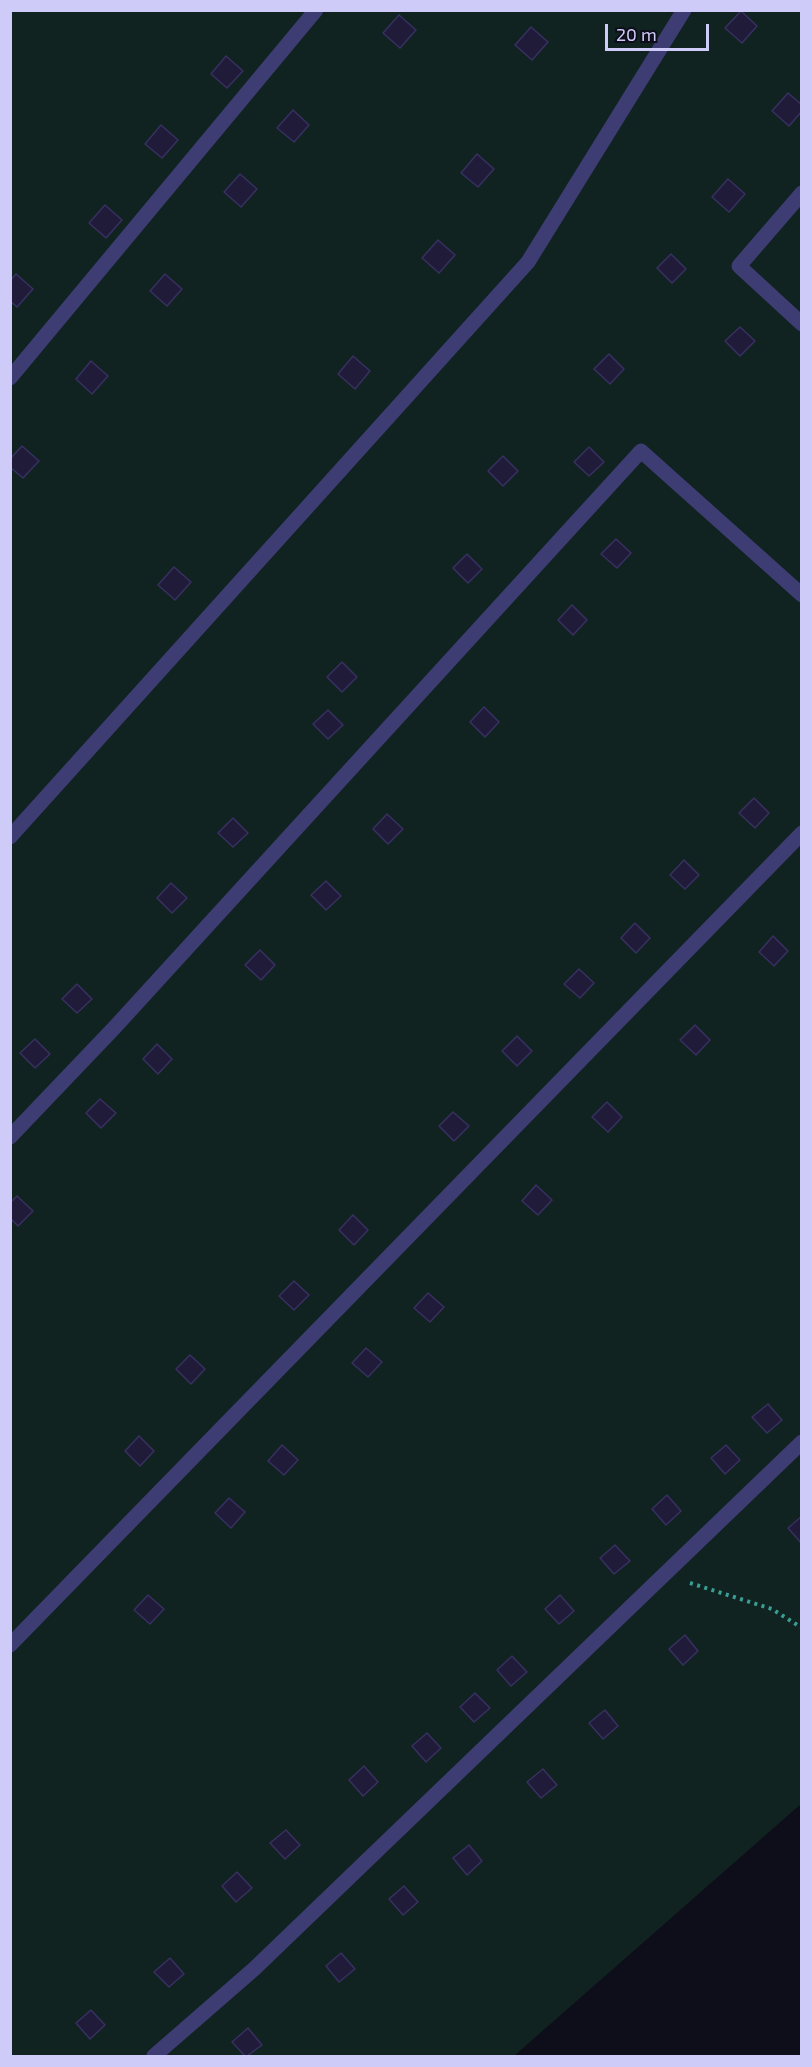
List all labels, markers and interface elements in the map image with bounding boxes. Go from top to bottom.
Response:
scale bar [608,12,712,50]
text: 20 m [616,23,657,45]

